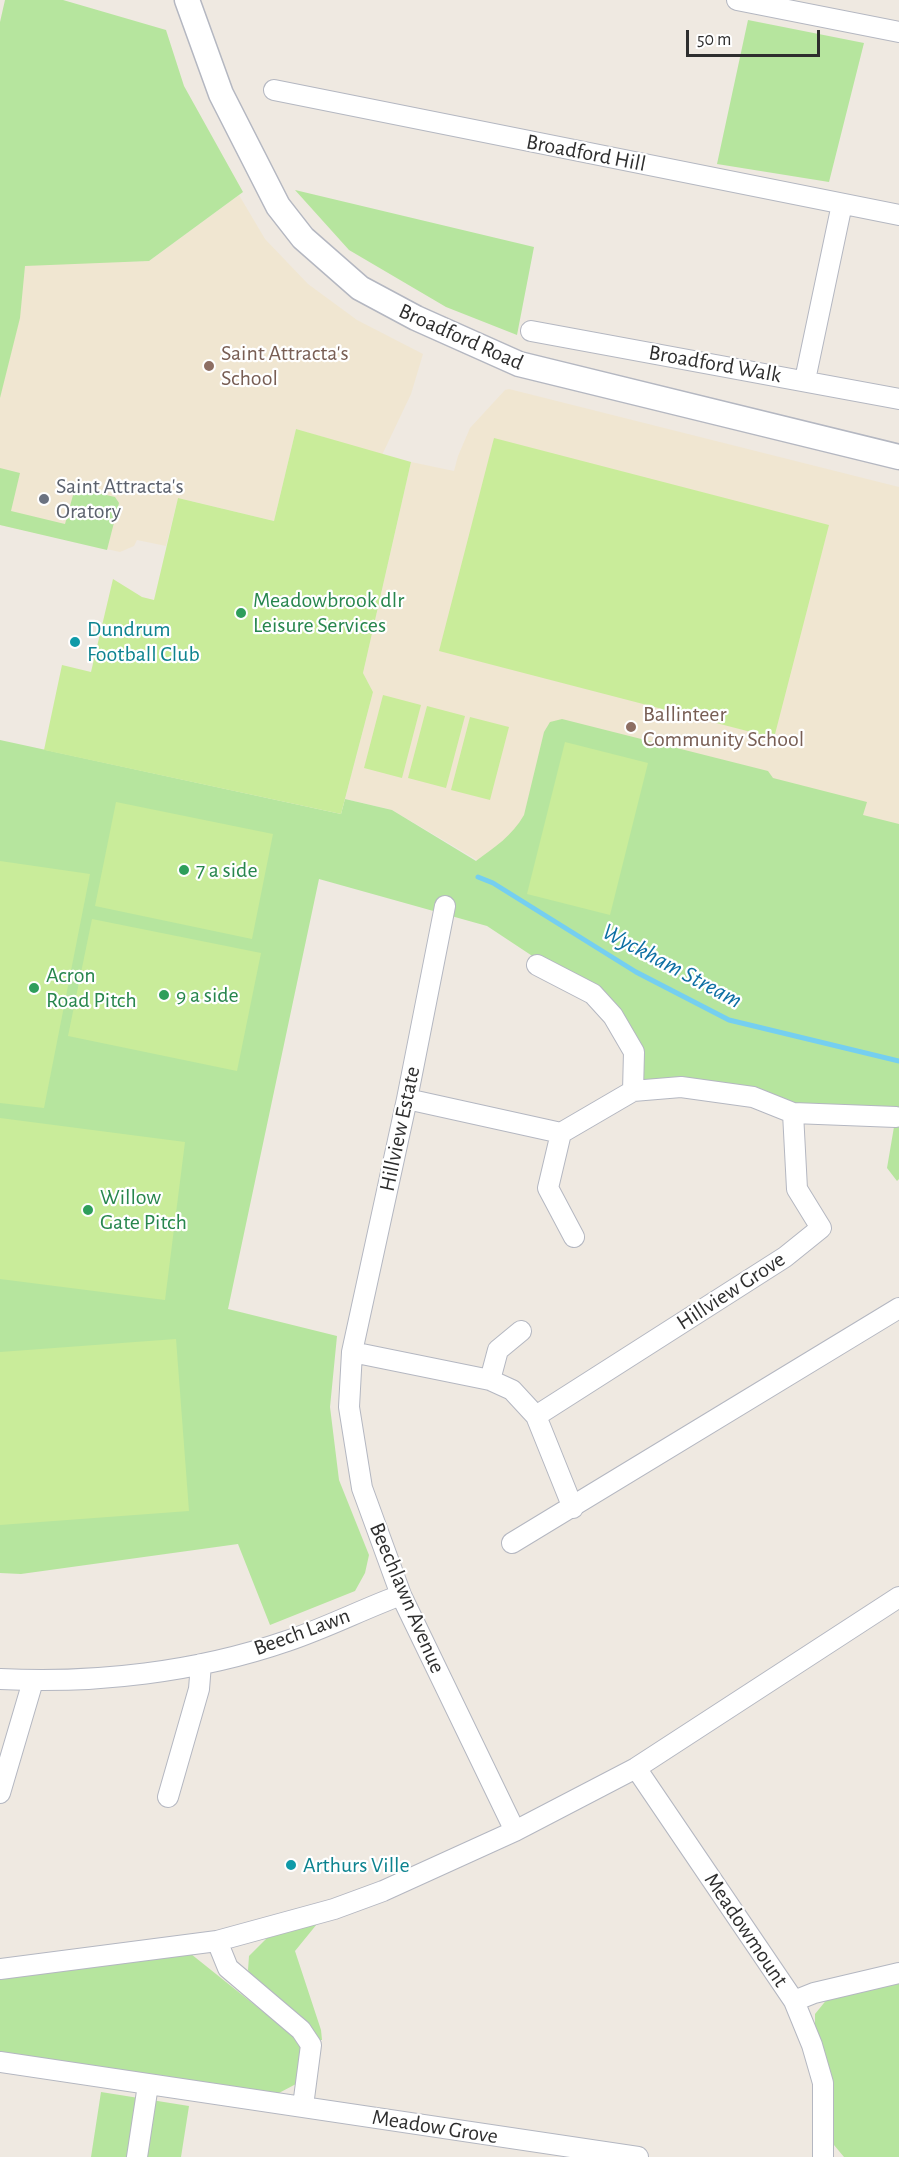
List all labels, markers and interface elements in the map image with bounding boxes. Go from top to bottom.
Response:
scale bar [689,18,822,56]
text: 50 m [697,31,731,49]
street label: Broadford Hill [524,128,648,178]
street label: Broadford Road [395,298,527,376]
street label: Broadford Walk [647,339,783,389]
place label: Saint Attracta's School [221,340,349,392]
marker: Saint Attracta's School [202,359,216,373]
place label: Saint Attracta's Oratory [56,473,184,524]
marker: Saint Attracta's Oratory [37,492,51,506]
place label: Meadowbrook dlr Leisure Services [253,587,404,638]
marker: Meadowbrook dlr Leisure Services [234,606,248,620]
place label: Dundrum Football Club [87,616,200,668]
marker: Dundrum Football Club [68,635,82,649]
place label: Ballinteer Community School [643,701,804,752]
marker: Ballinteer Community School [624,720,638,734]
place label: 7 a side [196,857,258,883]
marker: 7 a side [177,863,191,877]
water label: Wyckham Stream [597,917,747,1015]
place label: Acron Road Pitch [46,962,137,1014]
marker: Acron Road Pitch [27,981,41,995]
place label: 9 a side [176,982,239,1008]
marker: 9 a side [157,988,171,1002]
street label: Hillview Estate [374,1064,426,1194]
place label: Willow Gate Pitch [100,1184,187,1236]
marker: Willow Gate Pitch [81,1203,95,1217]
street label: Hillview Grove [672,1246,790,1336]
street label: Beechlawn Avenue [363,1519,451,1677]
street label: Beech Lawn [250,1602,354,1662]
place label: Arthurs Ville [303,1852,410,1878]
marker: Arthurs Ville [284,1858,298,1872]
street label: Meadowmount [698,1868,794,1992]
street label: Meadow Grove [370,2104,500,2150]

